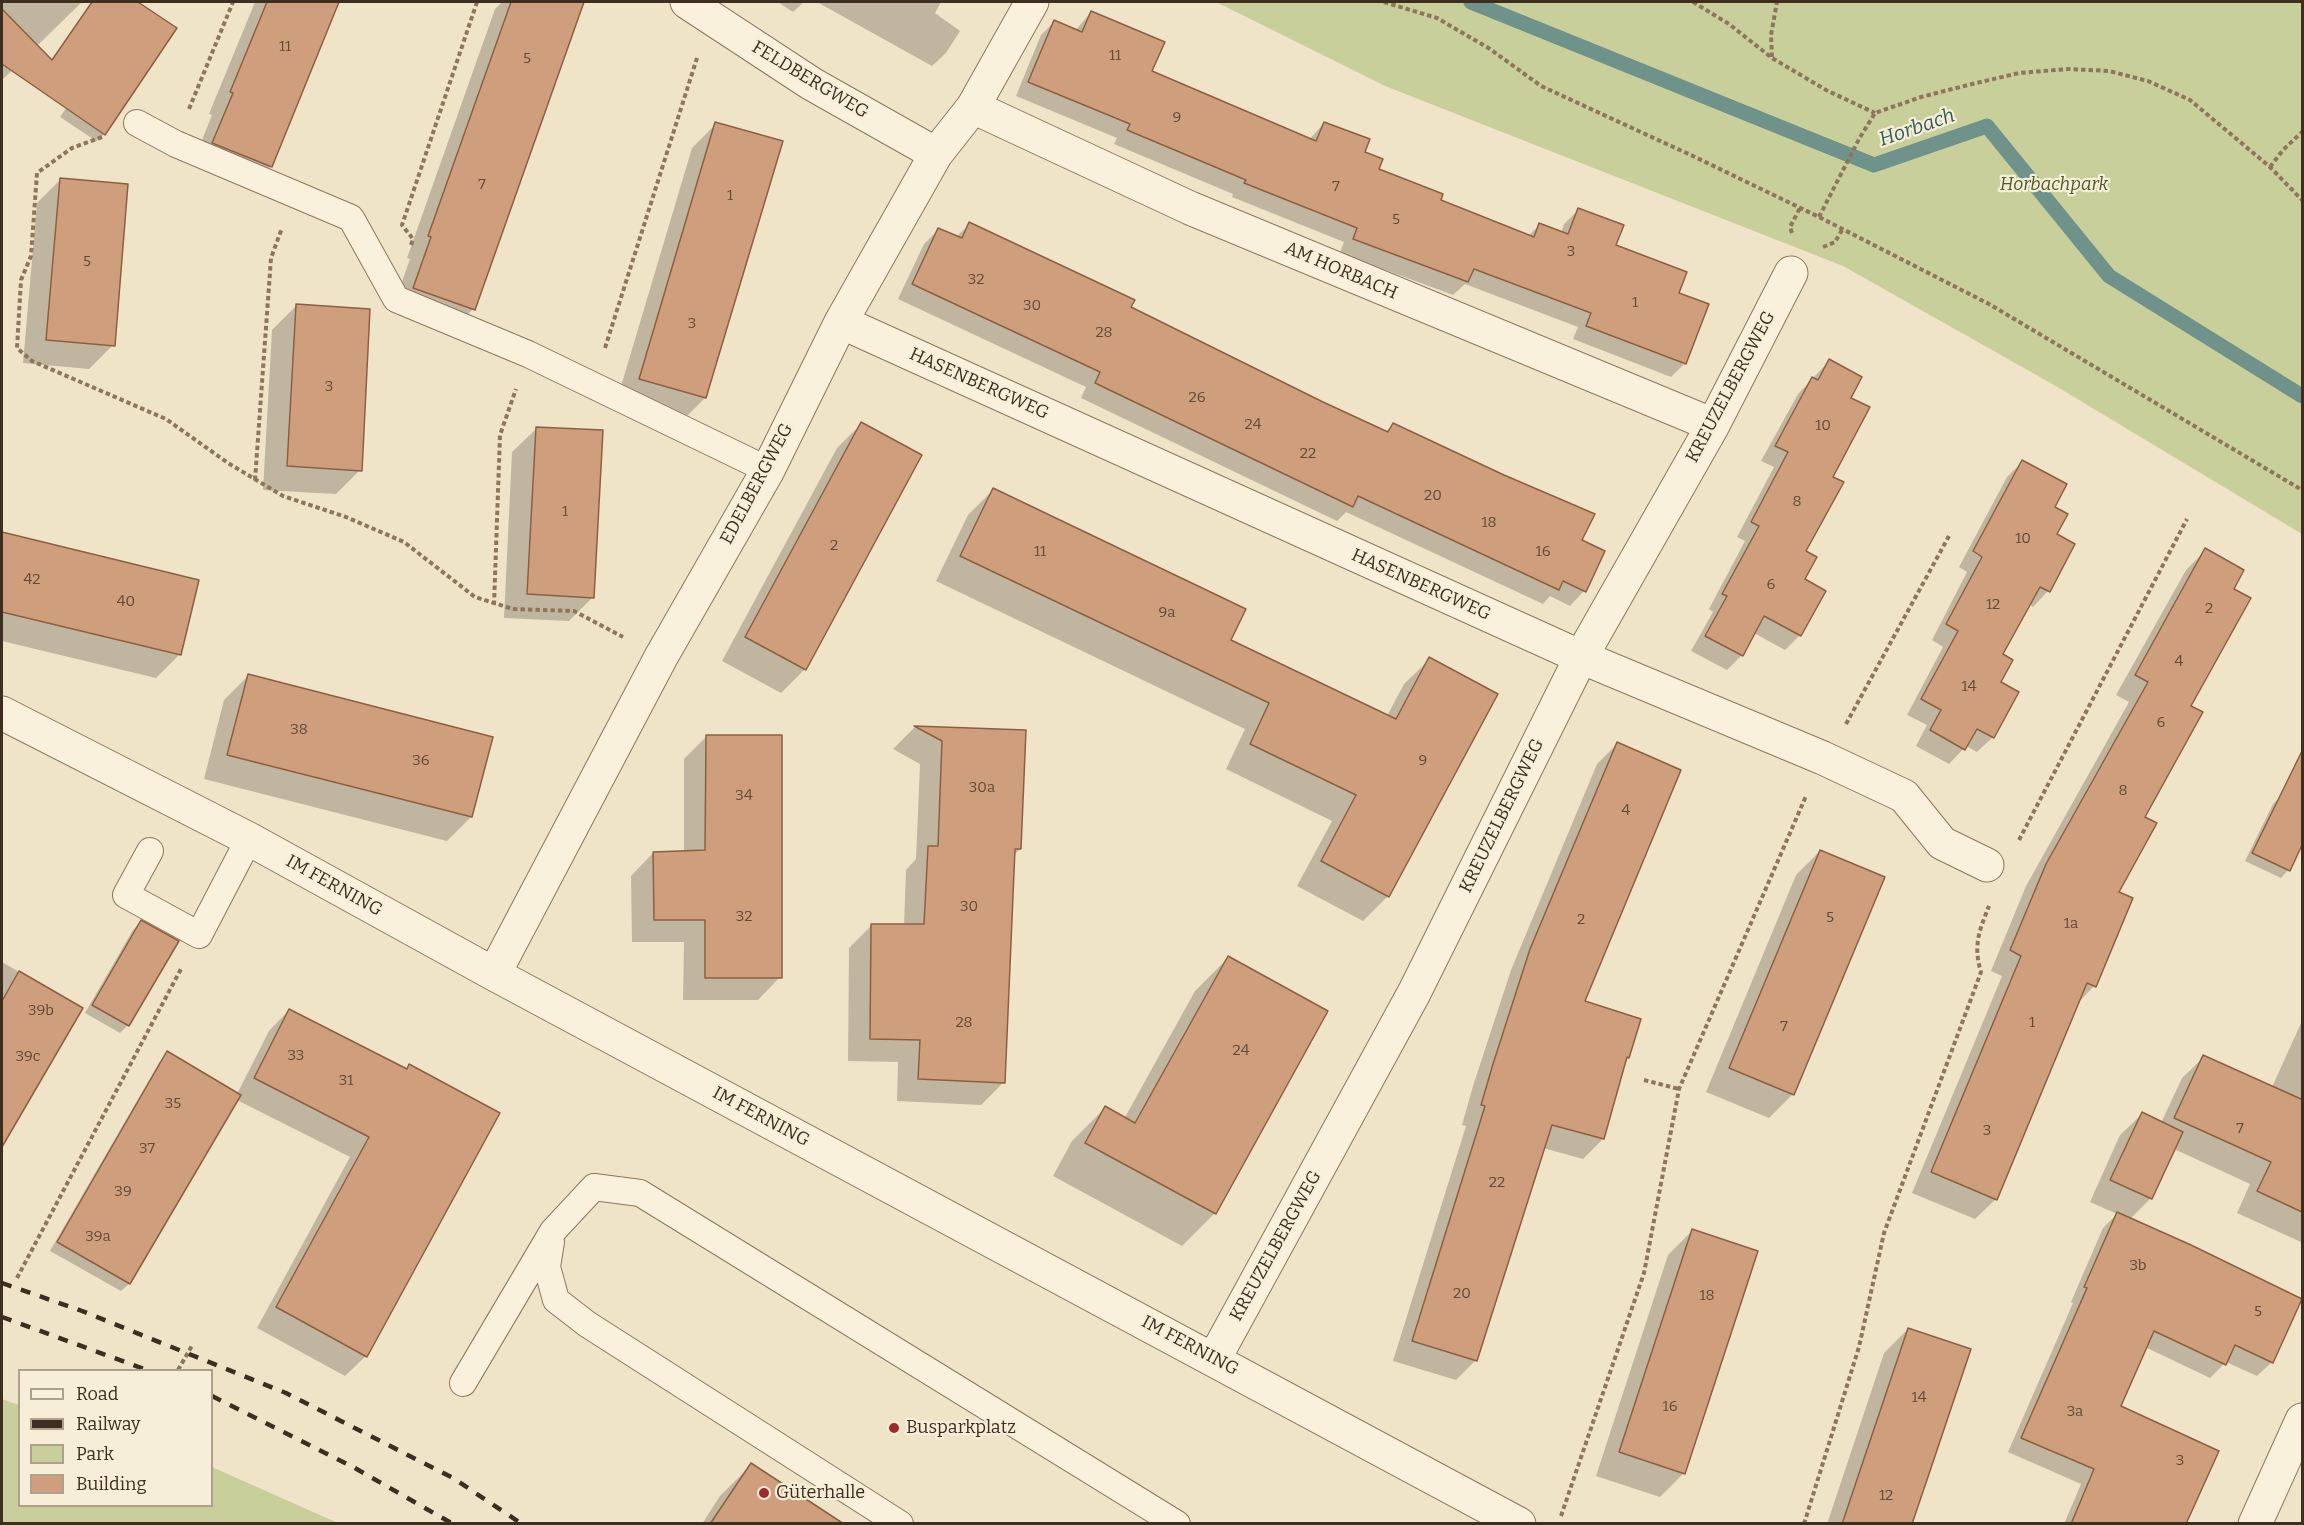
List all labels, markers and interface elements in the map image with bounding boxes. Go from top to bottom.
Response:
street label: FELDBERGWEG [748,37,872,123]
house number: 11 [279,38,291,56]
house number: 11 [1109,47,1121,65]
house number: 5 [523,50,531,68]
water label: Horbach [1876,104,1958,152]
house number: 9 [1173,109,1181,127]
park label: Horbachpark [2000,174,2108,196]
house number: 7 [478,176,486,194]
house number: 7 [1332,178,1340,196]
house number: 1 [727,187,733,205]
house number: 5 [1392,211,1400,229]
street label: AM HORBACH [1281,238,1401,304]
house number: 3 [1567,243,1575,261]
house number: 5 [83,253,91,271]
house number: 32 [968,271,984,289]
house number: 1 [1632,294,1638,312]
house number: 30 [1023,297,1041,315]
street label: KREUZELBERGWEG [1682,307,1780,467]
house number: 3 [688,315,696,333]
house number: 28 [1095,324,1113,342]
street label: HASENBERGWEG [906,344,1052,424]
house number: 3 [325,378,333,396]
house number: 26 [1189,389,1205,407]
house number: 24 [1245,416,1261,434]
house number: 10 [1815,417,1831,435]
street label: EDELBERGWEG [716,420,798,548]
house number: 22 [1300,445,1316,463]
house number: 20 [1424,487,1442,505]
house number: 8 [1792,493,1802,511]
house number: 1 [562,503,568,521]
house number: 18 [1481,514,1497,532]
house number: 10 [2015,530,2031,548]
house number: 2 [830,537,838,555]
house number: 11 [1034,543,1046,561]
house number: 16 [1536,543,1550,561]
street label: HASENBERGWEG [1348,545,1494,625]
house number: 42 [24,571,40,589]
house number: 6 [1767,576,1775,594]
house number: 40 [117,593,135,611]
house number: 12 [1986,596,2000,614]
house number: 2 [2205,600,2213,618]
house number: 9a [1159,604,1175,622]
house number: 4 [2175,653,2183,671]
house number: 14 [1962,678,1976,696]
house number: 6 [2157,714,2165,732]
house number: 38 [290,721,308,739]
street label: KREUZELBERGWEG [1455,735,1549,897]
house number: 36 [412,752,430,770]
house number: 9 [1419,752,1427,770]
house number: 30a [969,779,995,797]
house number: 8 [2118,782,2128,800]
house number: 34 [735,787,753,805]
house number: 4 [1622,802,1630,820]
street label: IM FERNING [282,851,386,921]
house number: 30 [960,898,978,916]
house number: 32 [736,908,752,926]
house number: 5 [1826,909,1834,927]
house number: 2 [1577,911,1585,929]
house number: 1a [2064,915,2078,933]
house number: 39b [28,1002,54,1020]
house number: 28 [955,1014,973,1032]
house number: 1 [2029,1014,2035,1032]
house number: 7 [1780,1018,1788,1036]
house number: 24 [1233,1042,1249,1060]
house number: 33 [288,1047,304,1065]
house number: 39c [15,1048,41,1066]
house number: 31 [339,1072,353,1090]
street label: IM FERNING [709,1082,813,1152]
house number: 35 [165,1095,181,1113]
house number: 7 [2236,1120,2244,1138]
house number: 3 [1983,1122,1991,1140]
house number: 37 [139,1140,155,1158]
street label: KREUZELBERGWEG [1226,1167,1326,1325]
house number: 22 [1489,1174,1505,1192]
house number: 39 [114,1183,132,1201]
house number: 39a [85,1228,111,1246]
house number: 3b [2129,1257,2147,1275]
house number: 20 [1453,1285,1471,1303]
house number: 18 [1699,1287,1715,1305]
house number: 5 [2254,1303,2262,1321]
street label: IM FERNING [1138,1311,1242,1381]
legend [18,1369,213,1507]
text: Road [76,1383,118,1405]
house number: 14 [1912,1389,1926,1407]
house number: 16 [1663,1398,1677,1416]
house number: 3a [2067,1403,2083,1421]
text: Railway [76,1413,140,1435]
place label: Busparkplatz [906,1417,1016,1439]
marker: Busparkplatz [887,1421,901,1435]
text: Park [76,1443,114,1465]
house number: 3 [2176,1452,2184,1470]
text: Building [76,1473,147,1495]
place label: Güterhalle [776,1482,865,1504]
marker: Güterhalle [757,1486,771,1500]
house number: 12 [1879,1487,1893,1505]

